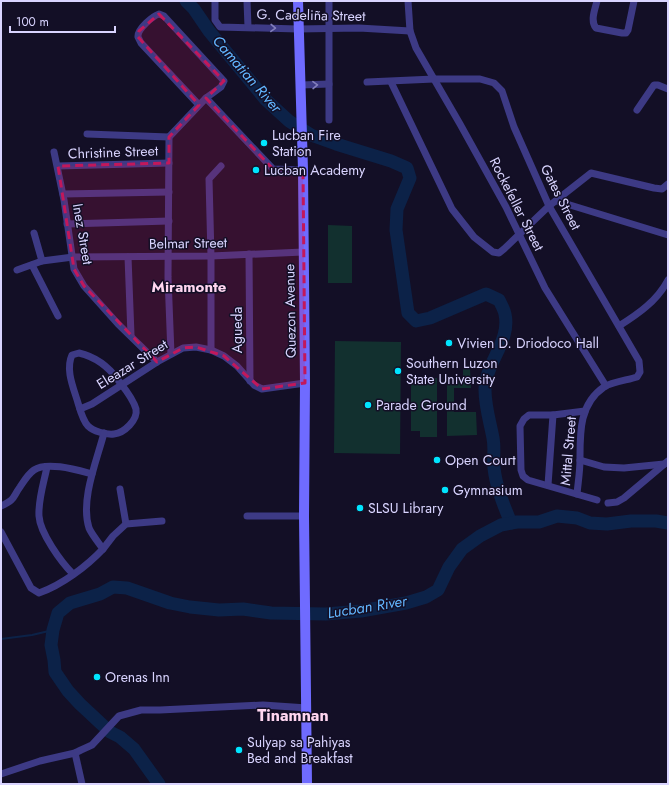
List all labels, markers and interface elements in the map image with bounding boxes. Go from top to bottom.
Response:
street label: G. Cadeliña Street [256,4,366,26]
scale bar [10,8,115,34]
text: 100 m [16,13,49,31]
one-way arrow [270,23,276,32]
water label: Camatian River [207,30,288,118]
one-way arrow [312,81,318,89]
place label: Lucban Fire Station [272,125,341,161]
marker: Lucban Fire Station [259,138,269,148]
street label: Christine Street [68,140,159,164]
street label: Rockefeller Street [485,154,549,255]
place label: Lucban Academy [264,160,366,180]
street label: Gates Street [536,161,586,234]
marker: Lucban Academy [251,165,261,175]
street label: Inez Street [68,202,98,267]
street label: Belmar Street [149,232,228,254]
street label: Quezon Avenue [279,264,301,358]
district label: Miramonte [152,276,227,298]
street label: Agueda [227,307,247,353]
place label: Vivien D. Driodoco Hall [457,333,599,353]
street label: Eleazar Street [93,334,172,394]
marker: Vivien D. Driodoco Hall [444,338,454,348]
place label: Southern Luzon State University [406,353,498,389]
marker: Southern Luzon State University [393,366,403,376]
place label: Parade Ground [376,395,467,415]
marker: Parade Ground [363,400,373,410]
street label: Mittal Street [555,415,581,486]
place label: Open Court [445,450,516,470]
marker: Open Court [432,455,442,465]
place label: Gymnasium [453,480,523,500]
marker: Gymnasium [440,485,450,495]
place label: SLSU Library [368,498,444,518]
marker: SLSU Library [355,503,365,513]
water label: Lucban River [326,590,409,624]
place label: Orenas Inn [105,667,170,687]
marker: Orenas Inn [92,672,102,682]
district label: Tinamnan [257,704,329,727]
place label: Sulyap sa Pahiyas Bed and Breakfast [247,732,353,768]
marker: Sulyap sa Pahiyas Bed and Breakfast [234,745,244,755]

